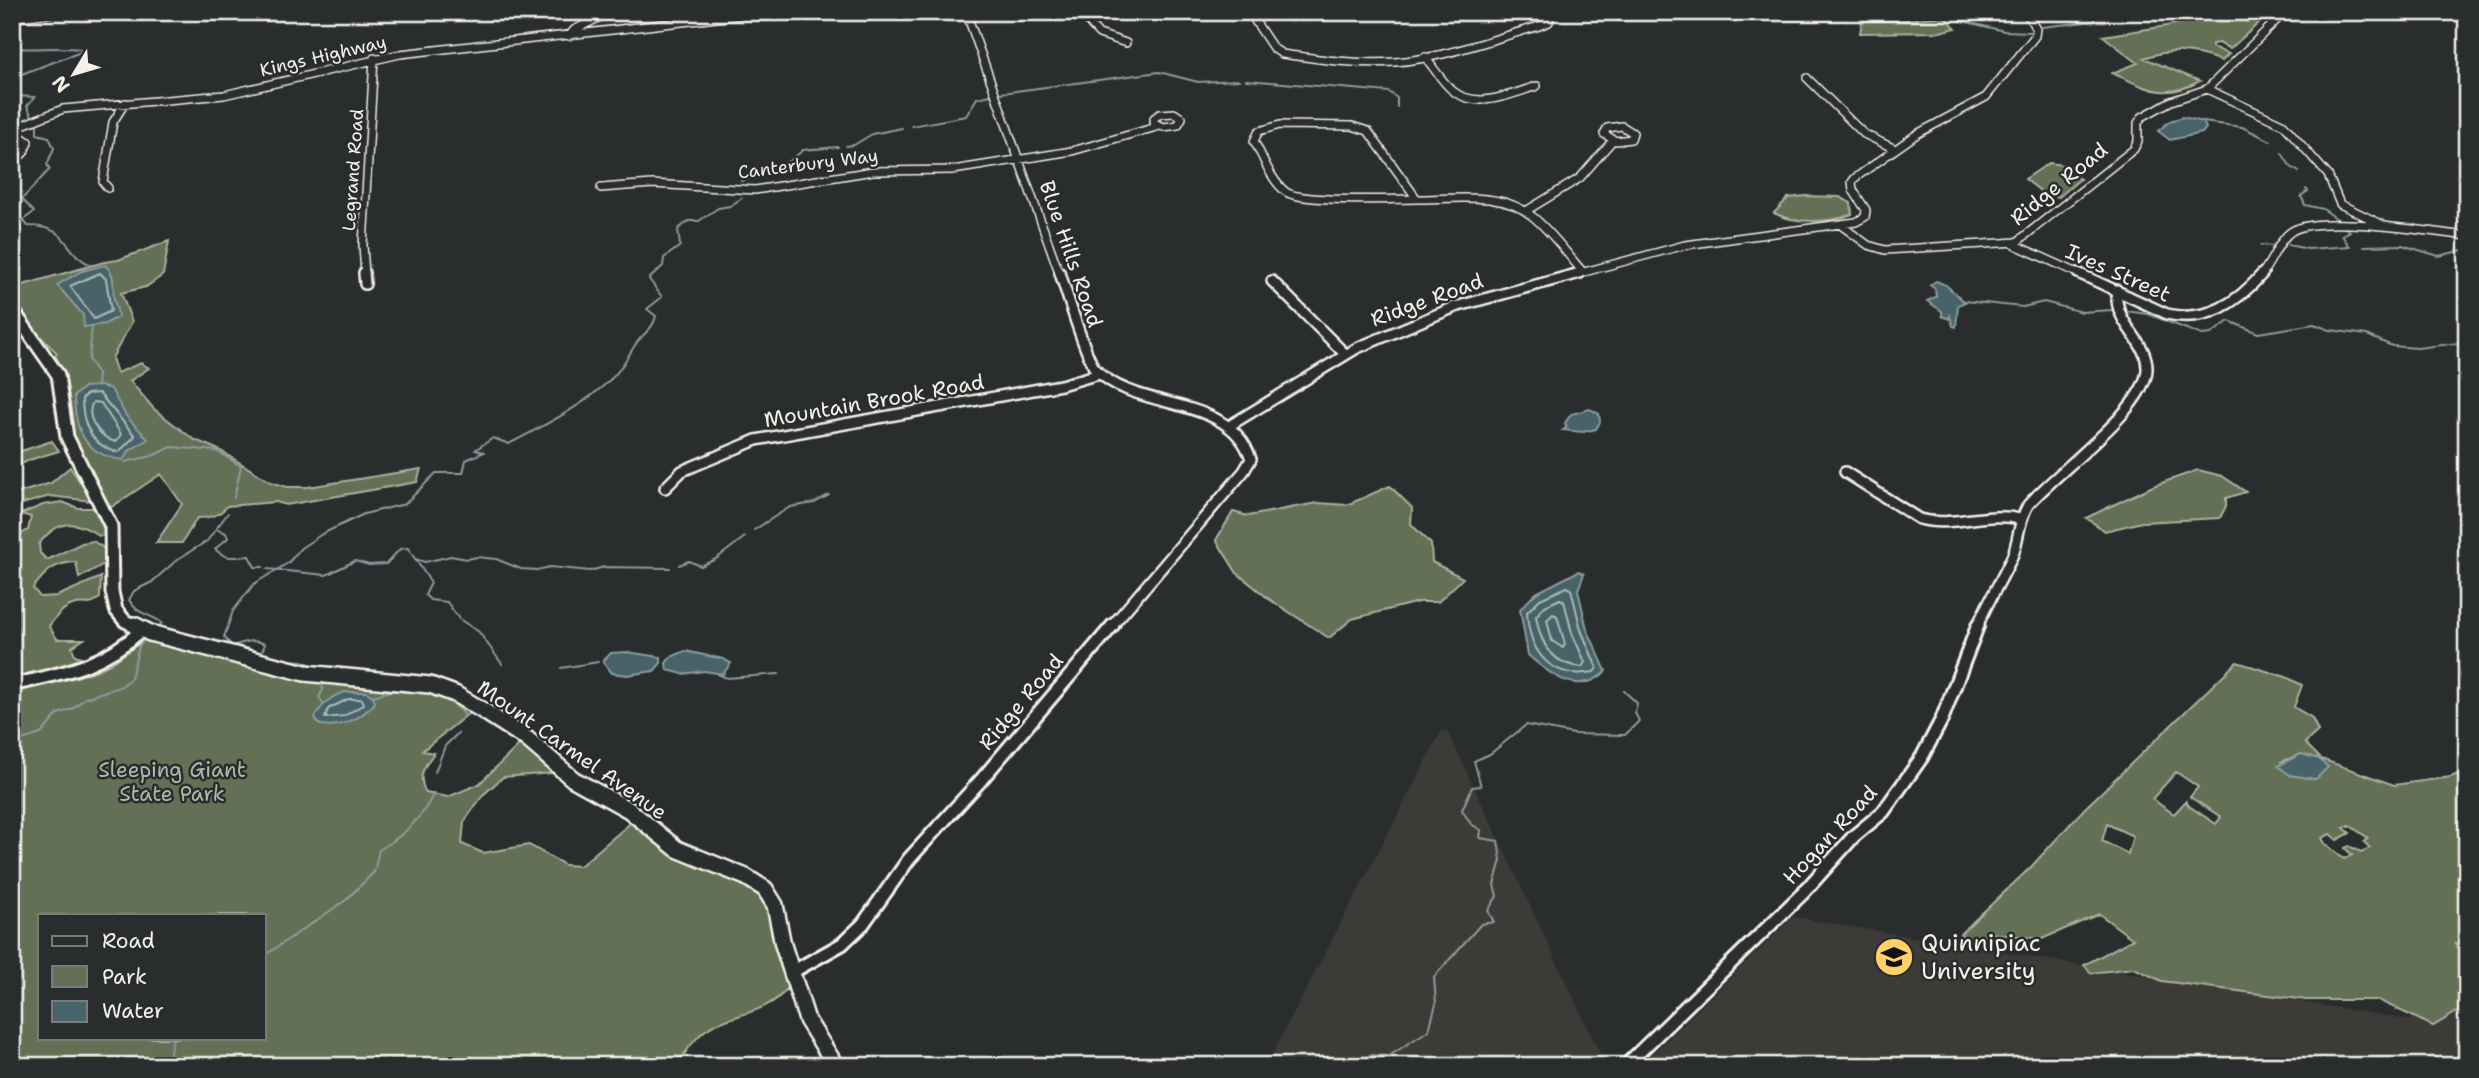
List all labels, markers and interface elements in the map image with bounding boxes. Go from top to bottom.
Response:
street label: Kings Highway [257,30,389,82]
north arrow [38,38,108,108]
text: N [47,71,75,98]
street label: Legrand Road [337,108,369,232]
street label: Ridge Road [2004,136,2114,232]
street label: Canterbury Way [736,143,880,185]
street label: Blue Hills Road [1033,177,1109,331]
street label: Ives Street [2061,237,2175,309]
street label: Ridge Road [1367,267,1487,333]
street label: Mountain Brook Road [762,368,986,434]
street label: Ridge Road [972,648,1070,756]
street label: Mount Carmel Avenue [472,674,672,826]
park label: Sleeping Giant State Park [98,756,246,808]
street label: Hogan Road [1777,779,1883,891]
legend [38,914,266,1040]
text: Road [102,927,155,955]
place label: Quinnipiac University [1921,927,2041,987]
school or university icon: Quinnipiac University [1873,936,1915,978]
text: Park [102,963,147,991]
text: Water [102,997,164,1025]

